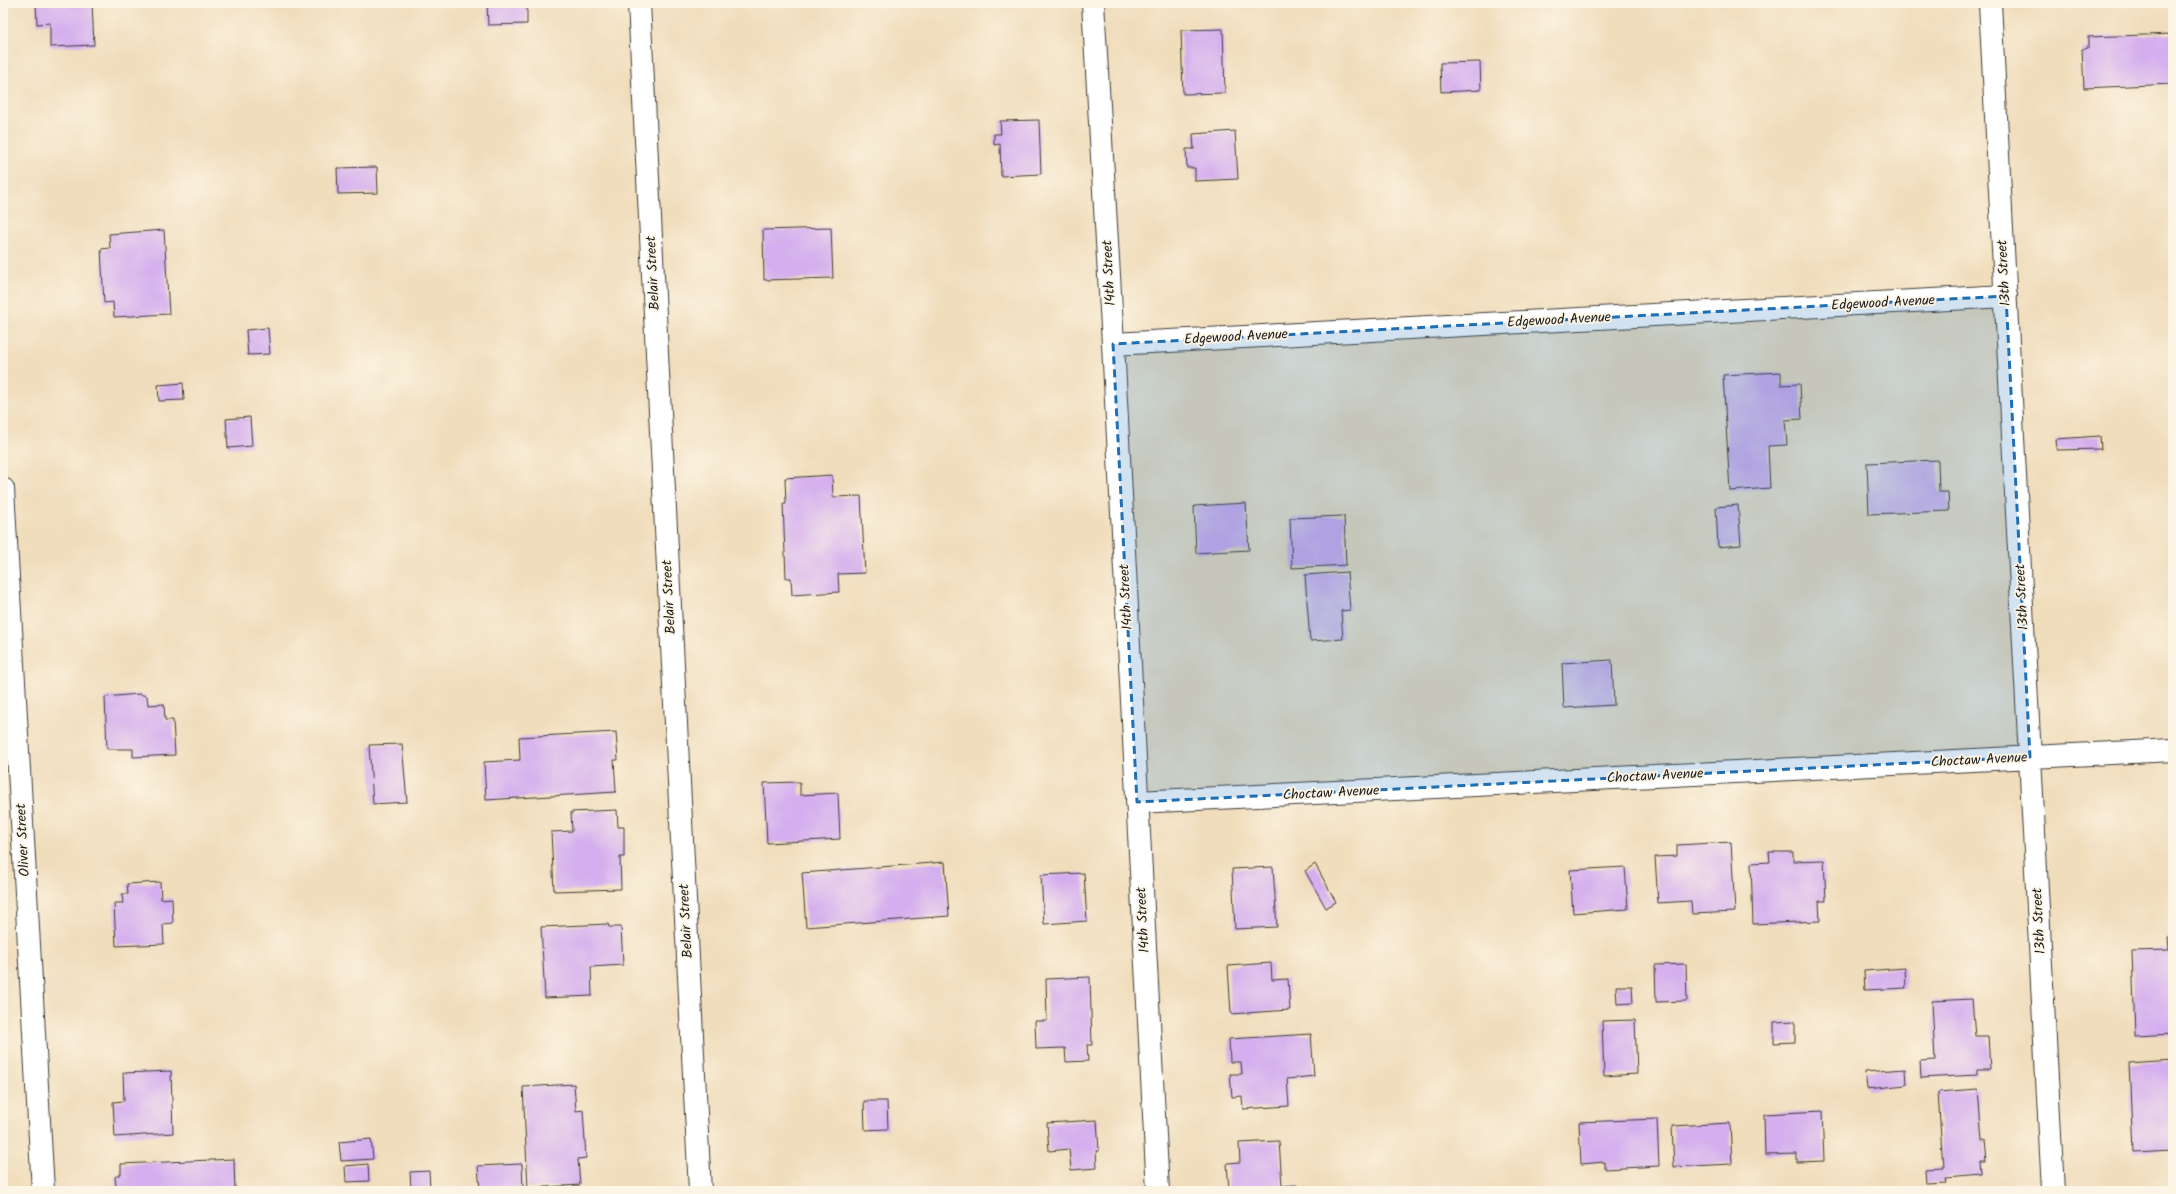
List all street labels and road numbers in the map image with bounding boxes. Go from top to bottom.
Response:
street label: Belair Street [640,235,666,311]
street label: 14th Street [1096,239,1122,307]
street label: 13th Street [1991,239,2017,307]
street label: Edgewood Avenue [1830,289,1936,317]
street label: Edgewood Avenue [1506,306,1612,334]
street label: Edgewood Avenue [1183,323,1289,351]
street label: Belair Street [656,559,682,635]
street label: 14th Street [1113,563,1139,631]
street label: 13th Street [2009,563,2035,631]
street label: Choctaw Avenue [1930,746,2029,774]
street label: Choctaw Avenue [1606,762,1705,790]
street label: Choctaw Avenue [1282,779,1381,807]
street label: Oliver Street [10,802,36,877]
street label: Belair Street [673,883,699,959]
street label: 14th Street [1130,886,1156,954]
street label: 13th Street [2026,887,2052,955]

